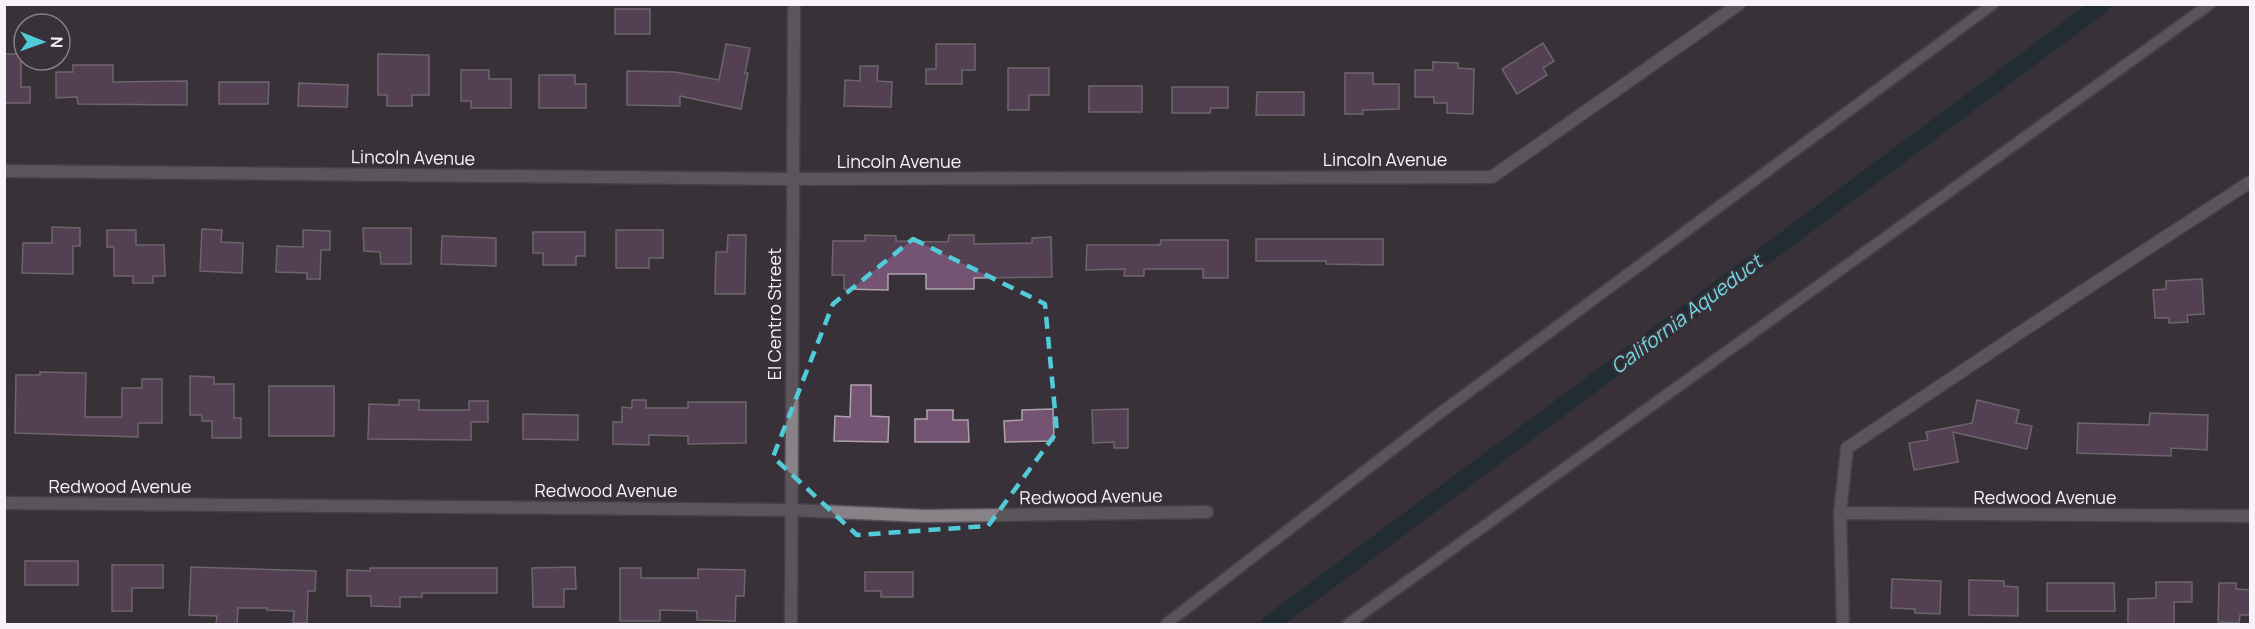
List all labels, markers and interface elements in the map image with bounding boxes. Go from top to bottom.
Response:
north arrow [12,12,72,72]
text: N [46,36,68,48]
street label: Lincoln Avenue [351,144,475,170]
street label: Lincoln Avenue [1323,147,1447,171]
street label: Lincoln Avenue [837,149,961,173]
water label: California Aqueduct [1605,247,1769,380]
street label: El Centro Street [762,248,786,380]
street label: Redwood Avenue [48,474,192,498]
street label: Redwood Avenue [534,478,678,502]
street label: Redwood Avenue [1019,483,1163,509]
street label: Redwood Avenue [1973,485,2117,509]

